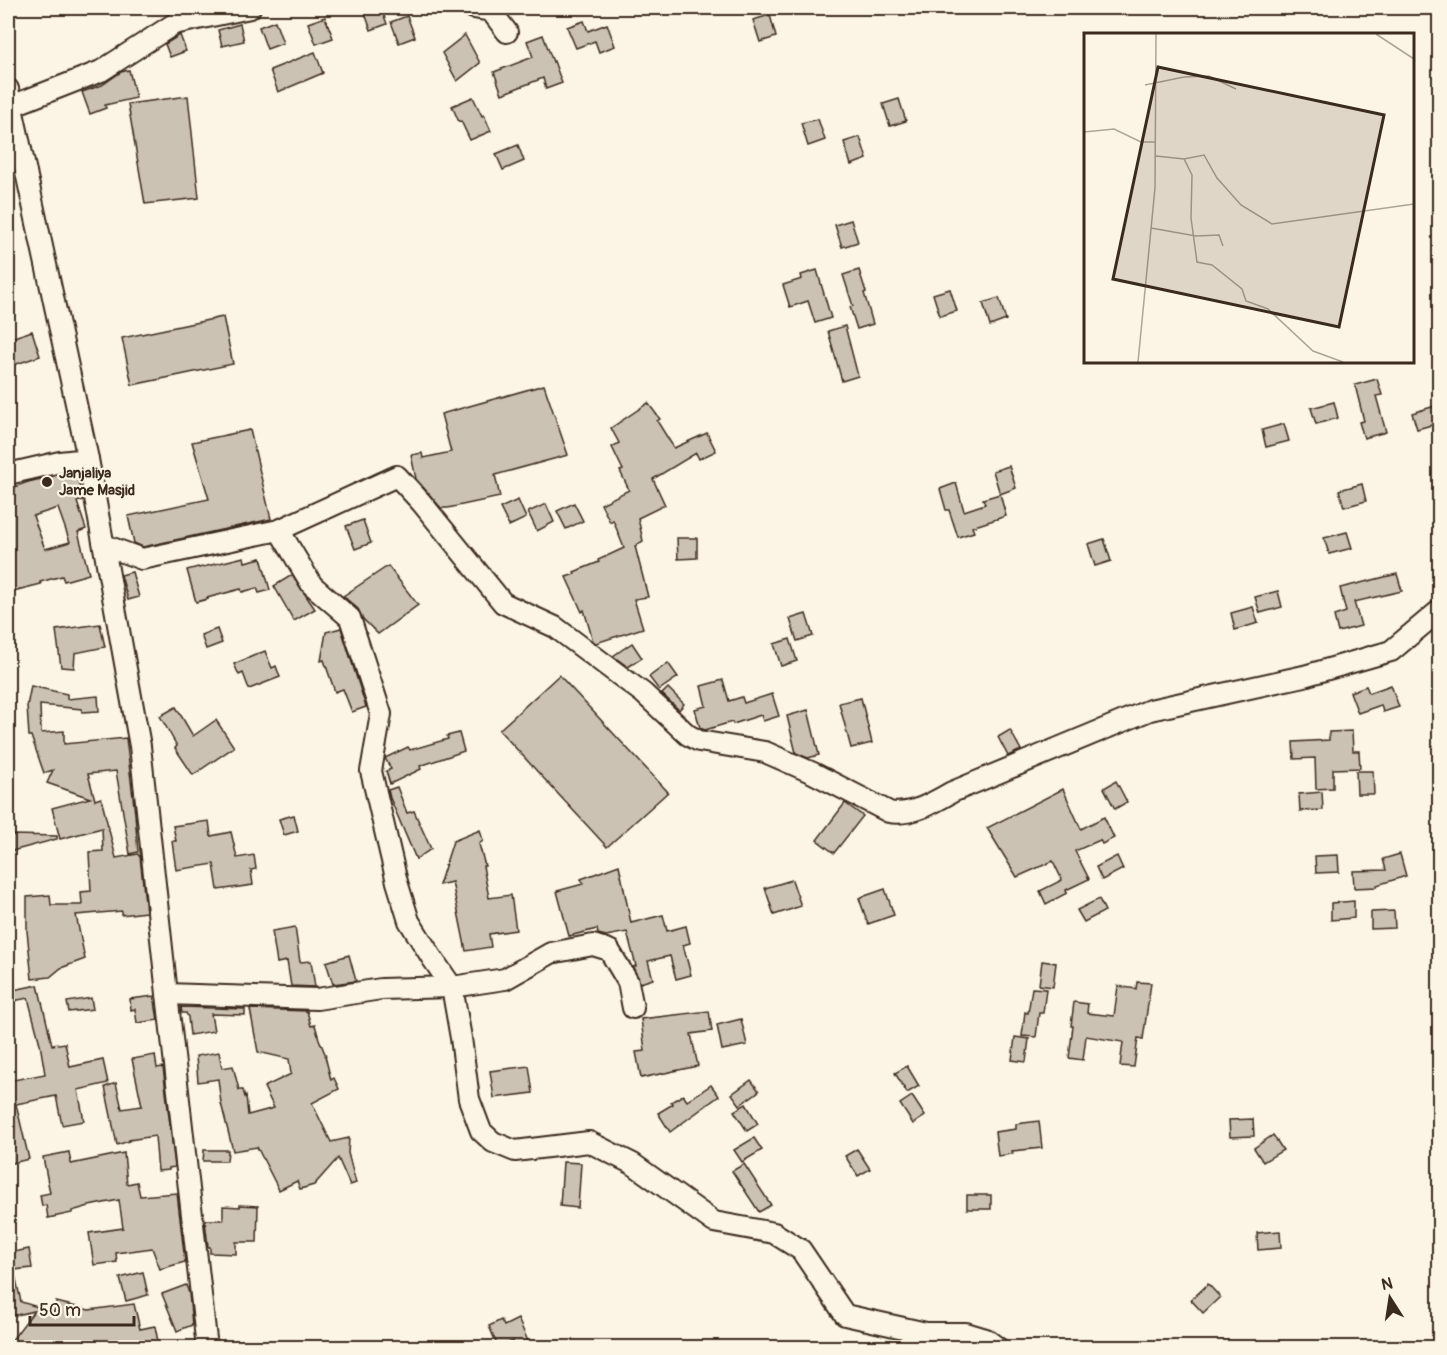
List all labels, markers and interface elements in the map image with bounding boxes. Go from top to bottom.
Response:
inset map [1084,33,1414,363]
place label: Janjaliya Jame Masjid [59,464,135,500]
marker: Janjaliya Jame Masjid [40,475,54,489]
north arrow [1360,1268,1420,1328]
text: N [1380,1273,1395,1295]
scale bar [30,1289,134,1327]
text: 50 m [39,1299,81,1322]

